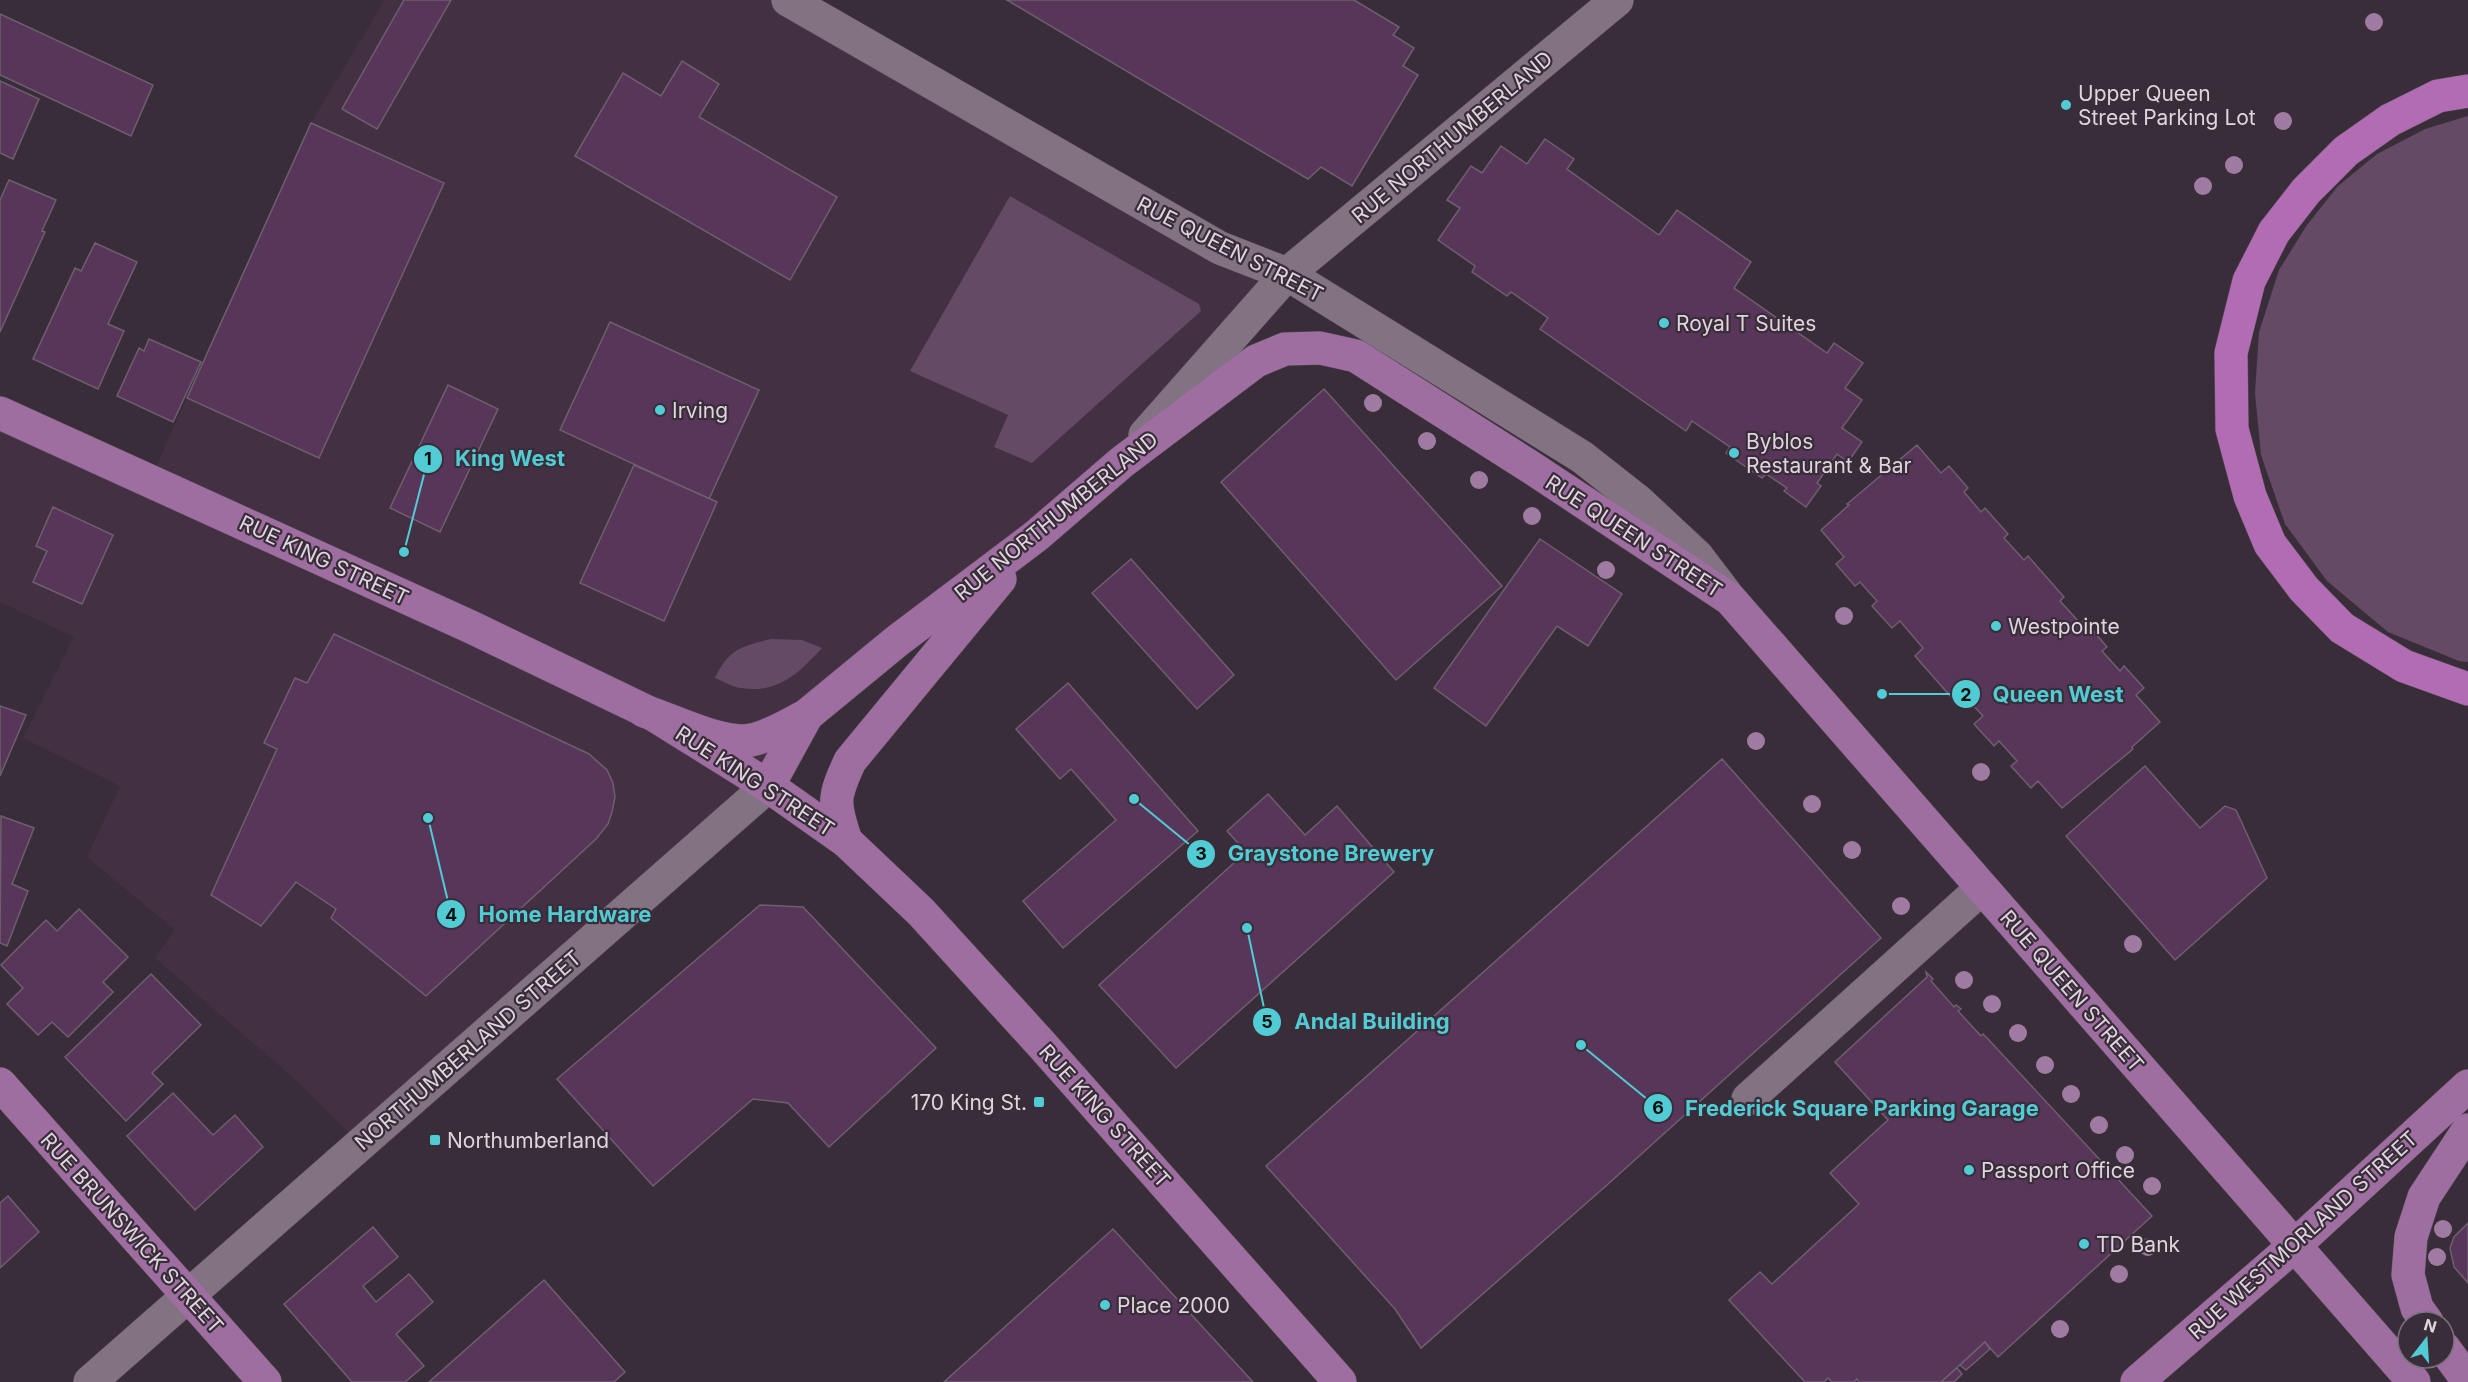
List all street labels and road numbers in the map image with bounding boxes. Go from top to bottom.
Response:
street label: RUE NORTHUMBERLAND [1347,46,1557,228]
street label: RUE QUEEN STREET [1133,191,1327,307]
street label: RUE NORTHUMBERLAND [949,426,1163,606]
street label: RUE QUEEN STREET [1541,470,1727,602]
street label: RUE KING STREET [235,510,413,610]
street label: RUE KING STREET [671,720,839,842]
street label: RUE QUEEN STREET [1995,905,2149,1077]
street label: NORTHUMBERLAND STREET [350,945,586,1155]
street label: RUE KING STREET [1034,1039,1176,1193]
street label: RUE WESTMORLAND STREET [2183,1126,2423,1344]
street label: RUE BRUNSWICK STREET [35,1128,229,1338]

